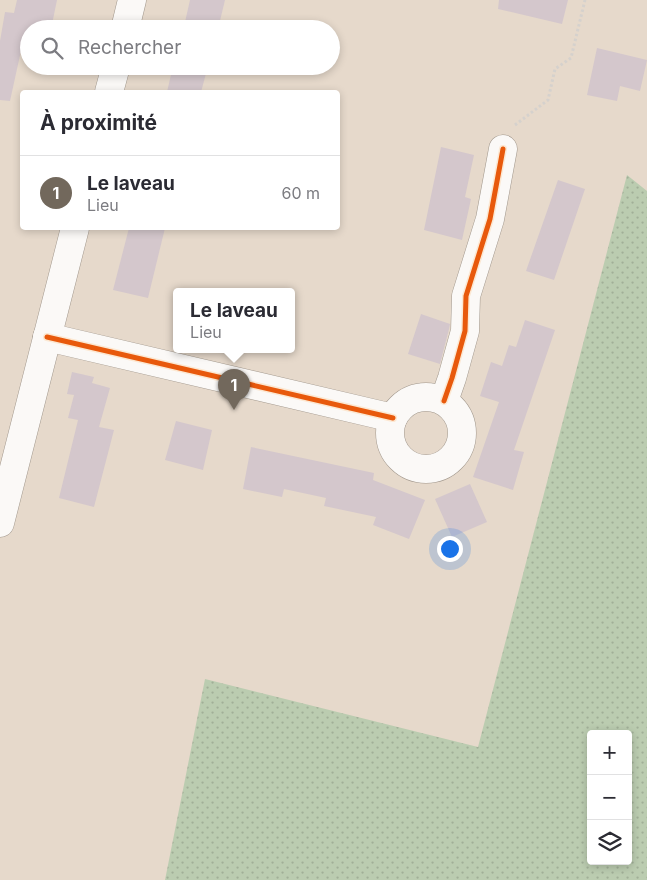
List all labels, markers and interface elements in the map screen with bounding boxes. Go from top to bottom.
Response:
search box [20,20,340,75]
icon: search [38,34,66,62]
text: Rechercher [78,36,181,59]
text: À proximité [40,110,157,135]
text: Le laveau [87,172,175,195]
text: 1 [53,183,59,203]
text: 60 m [281,183,320,203]
text: Lieu [87,195,119,215]
popup [173,288,295,353]
text: Le laveau [190,299,278,322]
text: Lieu [190,322,222,342]
pin: 1 [218,369,250,410]
your location [437,536,463,562]
map controls [587,730,632,865]
button: + [587,730,632,775]
button: − [587,775,632,820]
button: layers [587,820,632,865]

